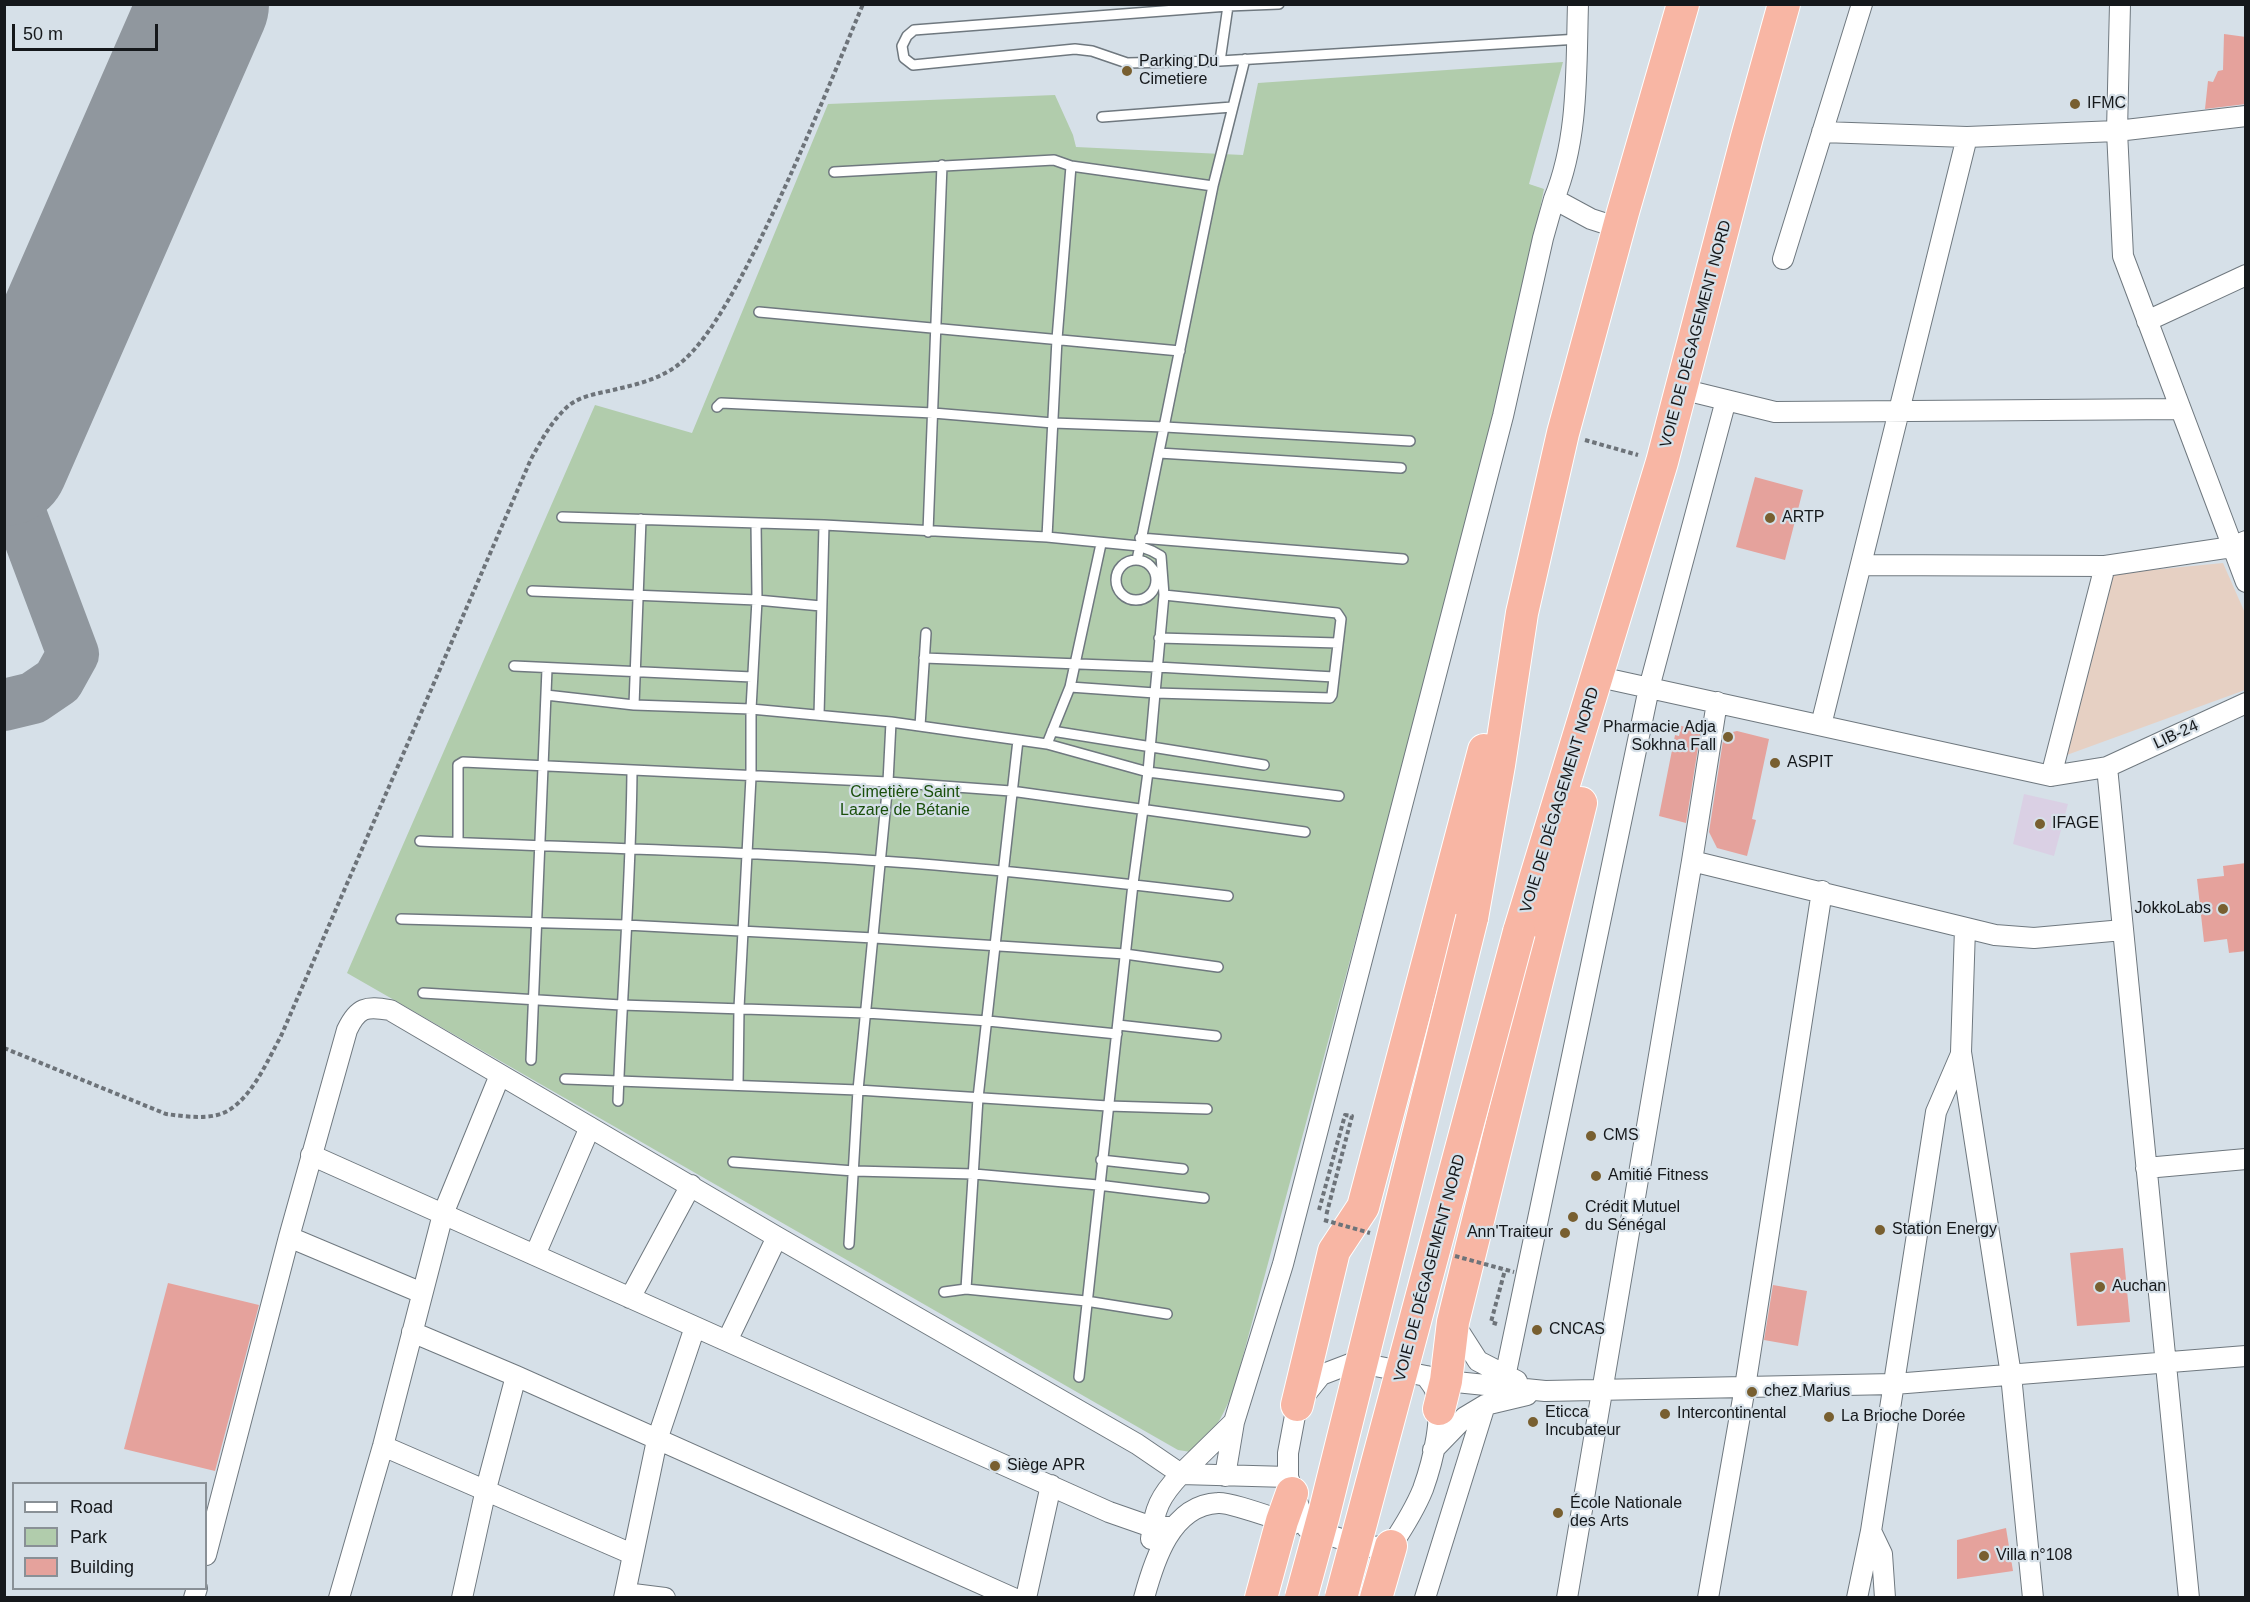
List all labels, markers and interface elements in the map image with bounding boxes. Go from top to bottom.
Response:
scale bar [15,12,160,50]
text: 50 m [23,24,63,44]
place label: Parking Du Cimetiere [1139,52,1218,90]
marker: Parking Du Cimetiere [1120,64,1134,78]
place label: IFMC [2087,94,2126,114]
marker: IFMC [2068,97,2082,111]
street label: VOIE DE DÉGAGEMENT NORD [1656,218,1736,450]
place label: ARTP [1782,508,1824,528]
marker: ARTP [1763,511,1777,525]
street label: VOIE DE DÉGAGEMENT NORD [1517,685,1603,915]
street label: LIB-24 [2151,716,2201,754]
place label: Pharmacie Adja Sokhna Fall [1603,718,1716,756]
marker: Pharmacie Adja Sokhna Fall [1721,730,1735,744]
place label: ASPIT [1787,753,1833,773]
marker: ASPIT [1768,756,1782,770]
park label: Cimetière Saint Lazare de Bétanie [840,783,970,821]
place label: IFAGE [2052,814,2099,834]
marker: IFAGE [2033,817,2047,831]
place label: JokkoLabs [2135,899,2211,919]
marker: JokkoLabs [2216,902,2230,916]
place label: CMS [1603,1126,1639,1146]
marker: CMS [1584,1129,1598,1143]
street label: VOIE DE DÉGAGEMENT NORD [1390,1152,1470,1384]
place label: Amitié Fitness [1608,1166,1708,1186]
marker: Amitié Fitness [1589,1169,1603,1183]
place label: Crédit Mutuel du Sénégal [1585,1198,1680,1236]
marker: Crédit Mutuel du Sénégal [1566,1210,1580,1224]
place label: Station Energy [1892,1220,1997,1240]
place label: Ann'Traiteur [1467,1223,1553,1243]
marker: Station Energy [1873,1223,1887,1237]
marker: Ann'Traiteur [1558,1226,1572,1240]
place label: Auchan [2112,1277,2166,1297]
marker: Auchan [2093,1280,2107,1294]
place label: CNCAS [1549,1320,1605,1340]
marker: CNCAS [1530,1323,1544,1337]
place label: chez Marius [1764,1382,1850,1402]
marker: chez Marius [1745,1385,1759,1399]
place label: Eticca Incubateur [1545,1403,1621,1441]
place label: Intercontinental [1677,1404,1786,1424]
marker: Intercontinental [1658,1407,1672,1421]
place label: La Brioche Dorée [1841,1407,1966,1427]
marker: La Brioche Dorée [1822,1410,1836,1424]
marker: Eticca Incubateur [1526,1415,1540,1429]
place label: Siège APR [1007,1456,1085,1476]
marker: Siège APR [988,1459,1002,1473]
legend [12,1482,207,1590]
place label: École Nationale des Arts [1570,1494,1682,1532]
text: Road [70,1497,113,1517]
marker: École Nationale des Arts [1551,1506,1565,1520]
text: Park [70,1527,107,1547]
place label: Villa n°108 [1996,1546,2072,1566]
marker: Villa n°108 [1977,1549,1991,1563]
text: Building [70,1557,134,1577]

